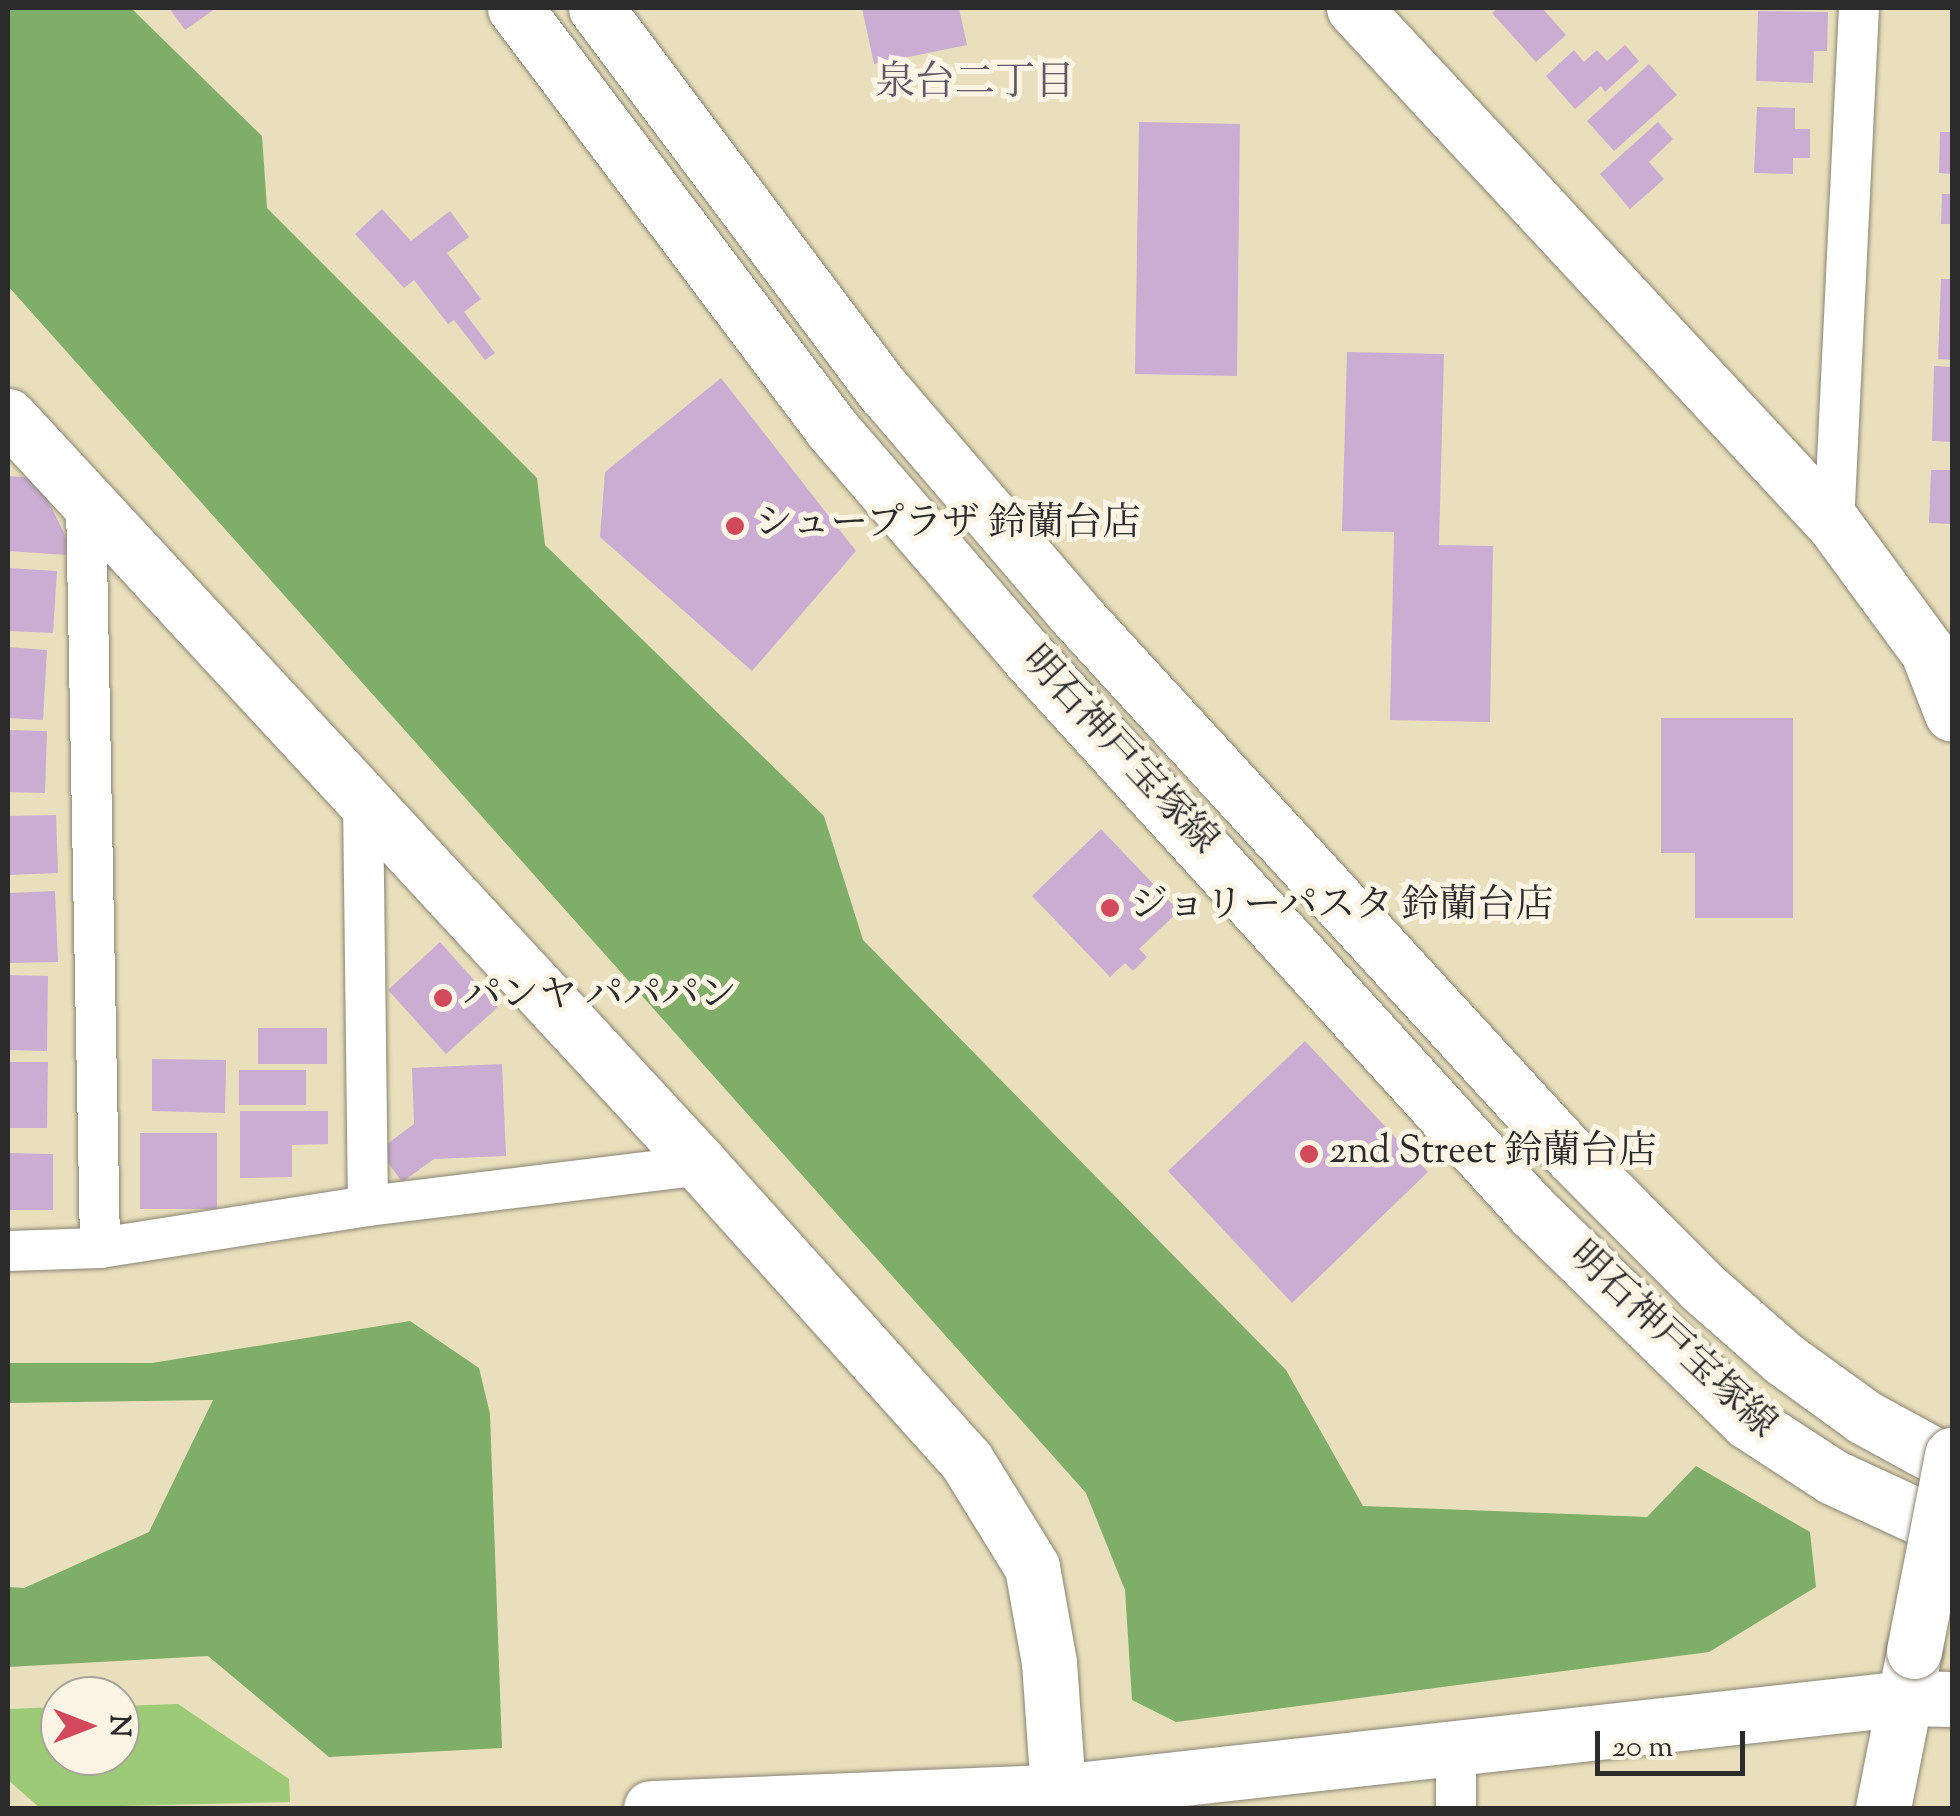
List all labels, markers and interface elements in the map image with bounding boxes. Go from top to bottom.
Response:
district label: 泉台二丁目 [875,61,1075,109]
place label: シュープラザ 鈴蘭台店 [755,503,1143,549]
marker: シュープラザ 鈴蘭台店 [724,515,746,537]
street label: 明石神戸宝塚線 [1011,639,1225,865]
place label: ジョリーパスタ 鈴蘭台店 [1130,885,1556,931]
marker: ジョリーパスタ 鈴蘭台店 [1099,897,1121,919]
place label: パンヤ パパパン [463,975,737,1021]
marker: パンヤ パパパン [432,987,454,1009]
place label: 2nd Street 鈴蘭台店 [1329,1131,1657,1177]
marker: 2nd Street 鈴蘭台店 [1298,1143,1320,1165]
street label: 明石神戸宝塚線 [1558,1235,1784,1449]
north arrow [40,1676,140,1776]
scale bar [1600,1711,1750,1773]
text: N [98,1715,138,1737]
text: 20 m [1612,1727,1673,1770]

